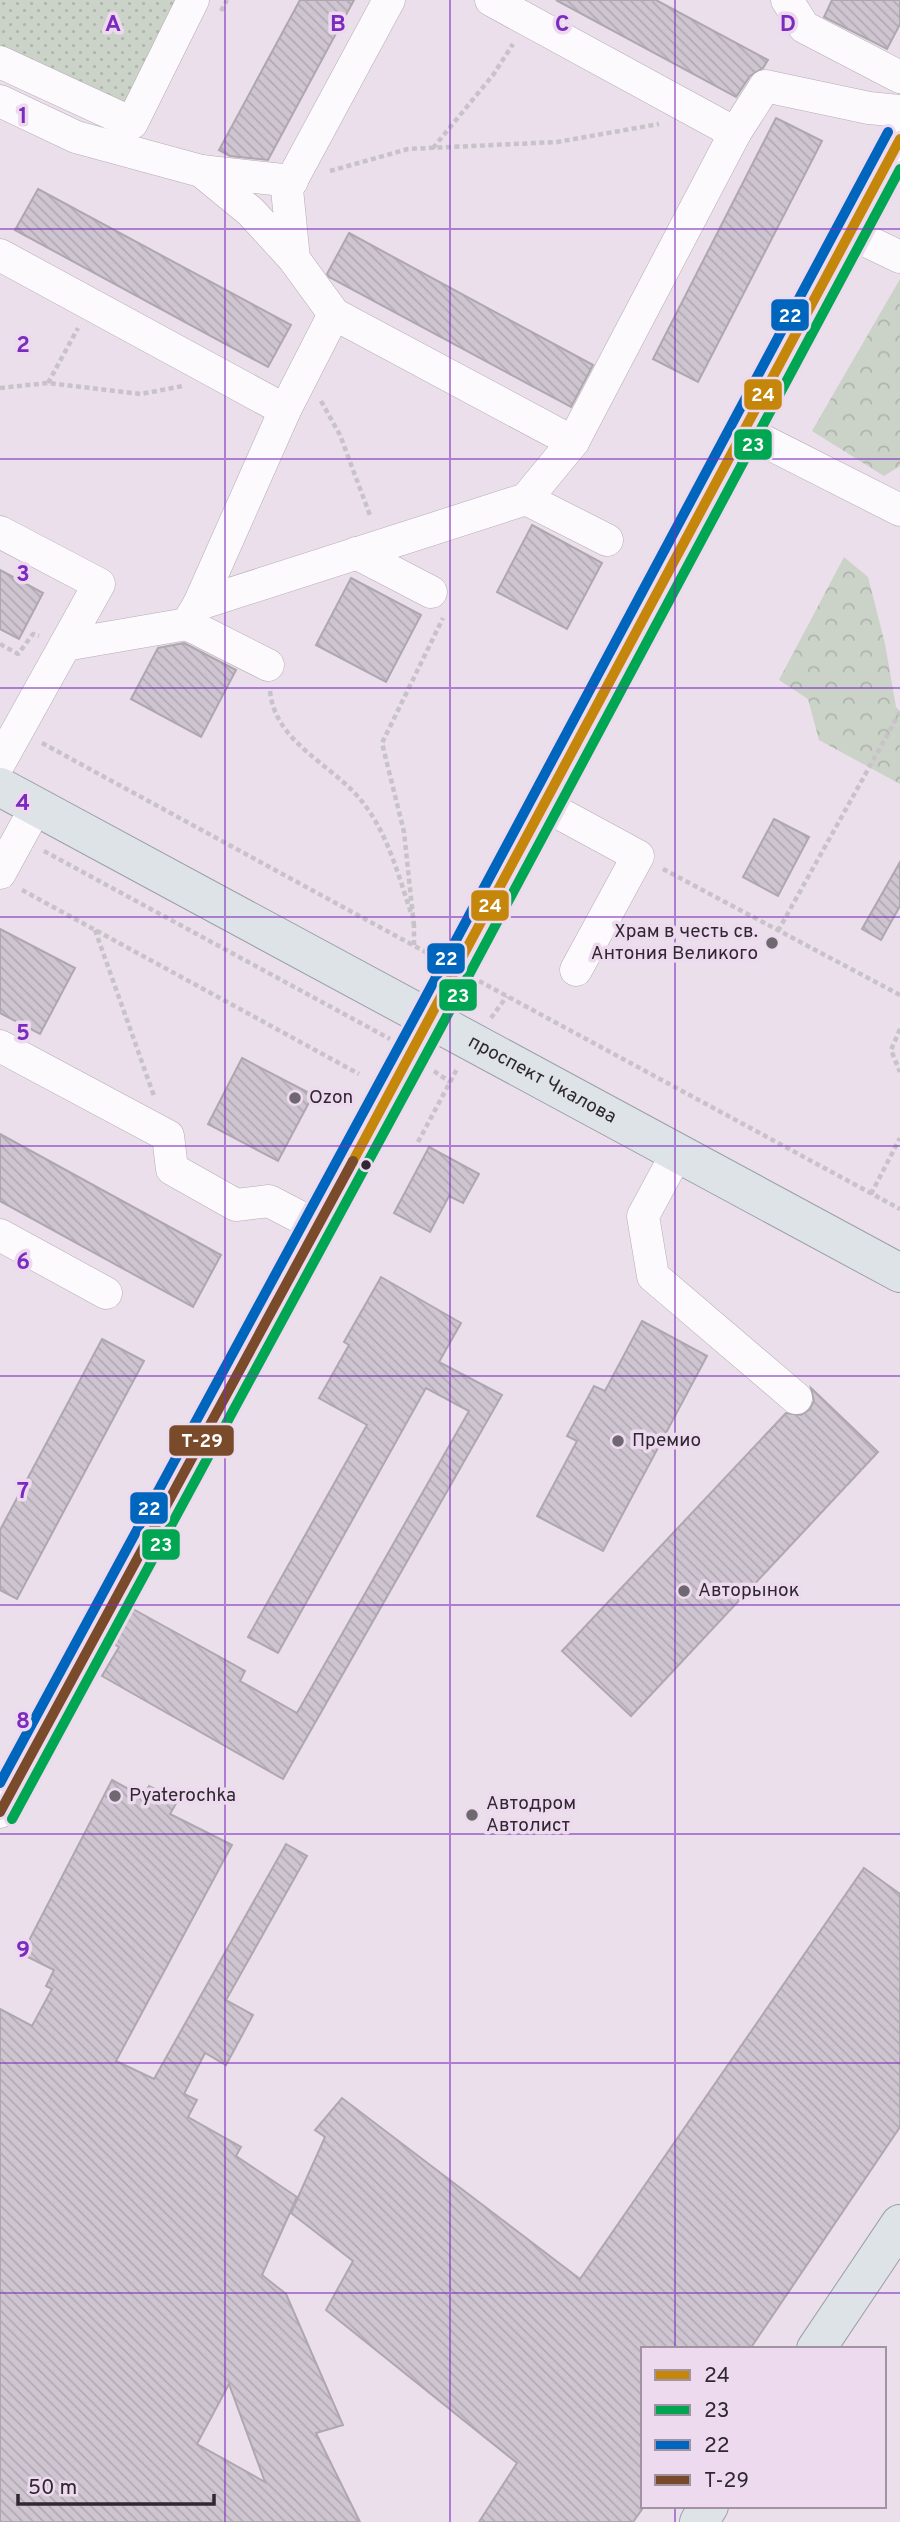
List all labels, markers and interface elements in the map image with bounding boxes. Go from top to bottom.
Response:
text: A [105,11,121,40]
text: B [330,11,346,40]
text: C [555,11,569,40]
text: D [780,11,796,40]
text: 1 [18,103,28,132]
line badge: 22 [770,298,810,332]
text: 22 [778,305,802,329]
text: 2 [16,332,30,361]
line badge: 24 [743,378,783,411]
text: 24 [751,384,775,408]
line badge: 23 [733,428,773,461]
text: 23 [741,434,765,458]
text: 3 [16,561,30,590]
text: 4 [16,790,30,819]
line badge: 24 [470,889,510,922]
text: 24 [478,895,502,919]
place label: Храм в честь св. Антония Великого [591,920,758,966]
marker: Храм в честь св. Антония Великого [764,935,780,951]
line badge: 22 [426,942,466,975]
text: 22 [434,948,458,972]
line badge: 23 [438,978,478,1012]
text: 23 [446,985,470,1009]
text: 5 [16,1020,30,1049]
street label: проспект Чкалова [464,1030,620,1129]
place label: Ozon [309,1086,353,1110]
marker: Ozon [287,1090,303,1106]
unlabelled marker [359,1158,373,1172]
text: 6 [16,1249,30,1278]
line badge: Т-29 [168,1424,235,1457]
place label: Премио [632,1429,701,1453]
text: Т-29 [181,1430,223,1454]
marker: Премио [610,1433,626,1449]
text: 7 [17,1478,29,1507]
line badge: 22 [129,1491,169,1525]
text: 22 [137,1498,161,1522]
line badge: 23 [141,1528,181,1561]
text: 23 [149,1534,173,1558]
place label: Авторынок [698,1579,800,1603]
marker: Авторынок [676,1583,692,1599]
text: 8 [16,1708,30,1737]
place label: Pyaterochka [129,1784,236,1808]
marker: Pyaterochka [107,1788,123,1804]
place label: Автодром Автолист [486,1792,576,1838]
marker: Автодром Автолист [464,1807,480,1823]
text: 9 [16,1937,30,1966]
legend [641,2347,886,2508]
text: 24 [704,2363,730,2390]
text: 23 [704,2398,730,2425]
text: 22 [704,2433,730,2460]
scale bar [18,2462,214,2506]
text: Т-29 [704,2468,749,2495]
text: 50 m [28,2475,77,2502]

